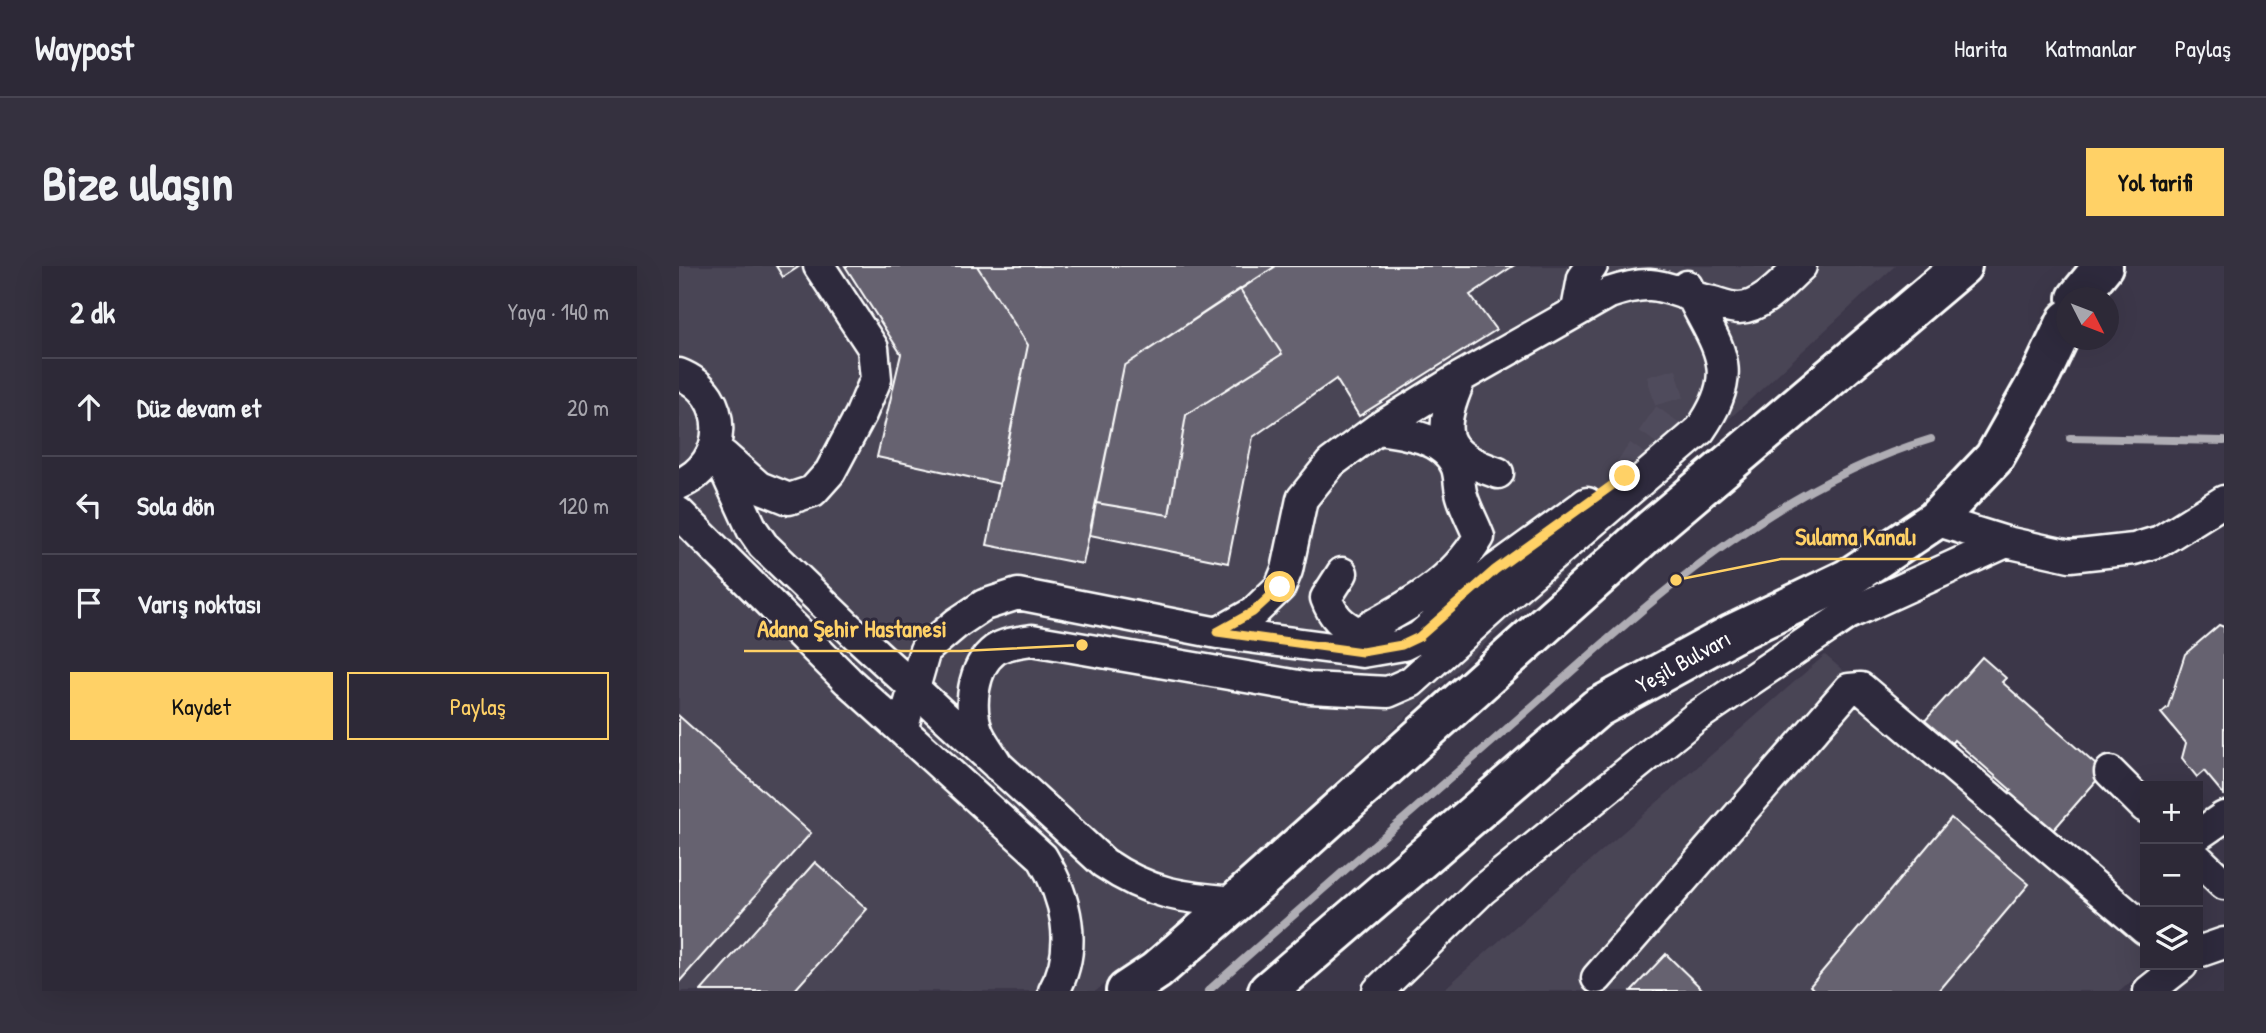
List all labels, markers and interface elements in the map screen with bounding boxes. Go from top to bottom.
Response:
text: Waypost [35,26,134,70]
text: Harita [1954,32,2007,64]
text: Katmanlar [2045,32,2137,64]
text: Paylaş [2175,32,2231,64]
button: Yol tarifi [2086,148,2224,216]
text: Bize ulaşın [42,149,233,215]
north arrow [2056,287,2119,350]
text: 2 dk [70,292,115,332]
text: Yaya · 140 m [508,296,609,327]
icon: ahead [70,388,108,426]
text: Düz devam et [137,390,261,425]
text: 20 m [567,392,609,423]
route end [1609,460,1640,491]
icon: left [70,486,108,524]
text: Sola dön [137,488,215,523]
text: 120 m [559,490,609,521]
callout: Sulama Kanalı [1781,514,1931,559]
text: Sulama Kanalı [1795,520,1917,552]
route start [1264,571,1295,602]
icon: arrive [70,584,108,622]
text: Varış noktası [137,586,262,621]
callout: Adana Şehir Hastanesi [744,606,961,651]
text: Adana Şehir Hastanesi [757,612,947,644]
street label: Yeşil Bulvarı [1630,622,1736,700]
button: Kaydet [70,672,333,740]
button: Paylaş [347,672,609,740]
map controls [2140,781,2203,970]
button: + [2140,781,2203,844]
button: − [2140,844,2203,907]
button: layers [2140,907,2203,970]

